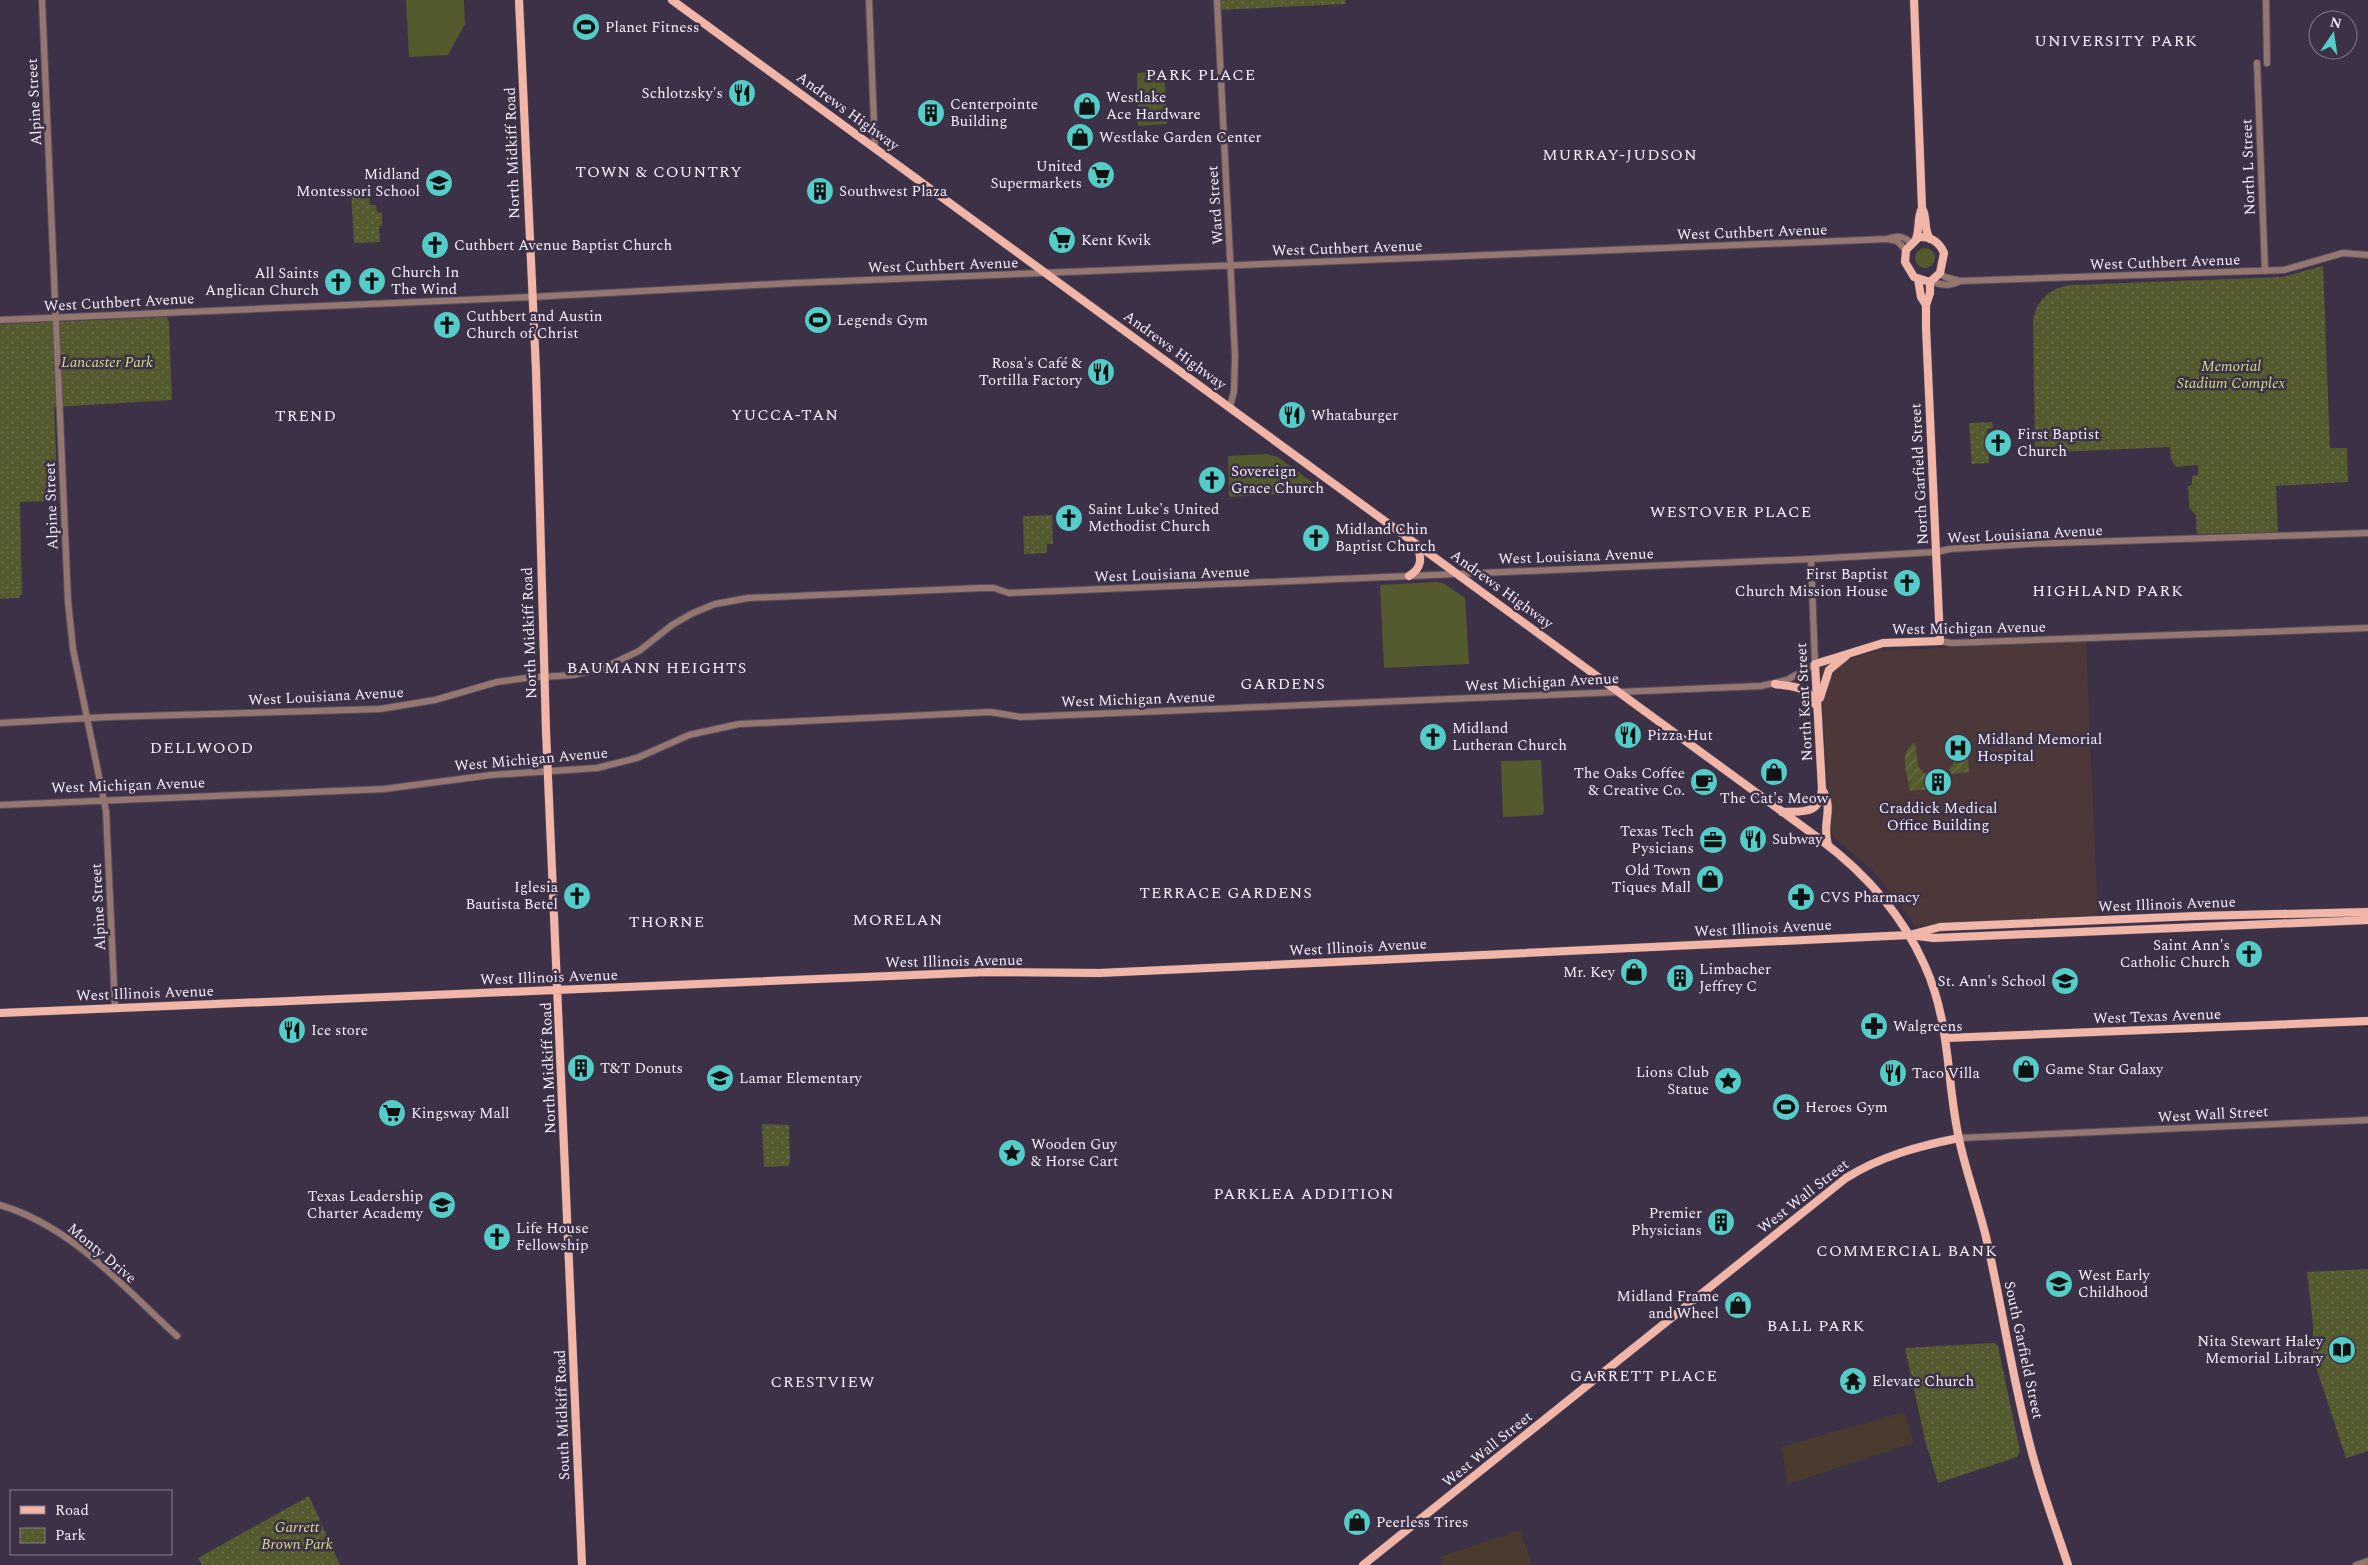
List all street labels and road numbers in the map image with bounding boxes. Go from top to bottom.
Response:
street label: Alpine Street [21,58,48,146]
street label: Andrews Highway [791,66,905,157]
street label: North Midkiff Road [499,87,526,219]
street label: North L Street [2235,118,2262,216]
street label: Ward Street [1201,165,1230,245]
street label: West Cuthbert Avenue [1676,218,1828,247]
street label: West Cuthbert Avenue [1271,234,1423,263]
street label: West Cuthbert Avenue [2089,248,2241,277]
street label: West Cuthbert Avenue [867,251,1019,280]
street label: West Cuthbert Avenue [43,287,195,318]
street label: Andrews Highway [1118,305,1232,396]
street label: North Garfield Street [1904,403,1935,545]
street label: Alpine Street [38,462,65,550]
street label: West Louisiana Avenue [1947,519,2103,550]
street label: West Louisiana Avenue [1498,542,1654,571]
street label: Andrews Highway [1445,544,1559,635]
street label: West Louisiana Avenue [1094,560,1250,589]
street label: North Midkiff Road [516,567,543,699]
street label: West Michigan Avenue [1892,616,2046,641]
street label: North Kent Street [1790,642,1819,762]
street label: West Michigan Avenue [1464,667,1620,698]
street label: West Louisiana Avenue [248,681,404,712]
street label: West Michigan Avenue [1061,685,1215,714]
street label: West Michigan Avenue [453,741,609,778]
street label: West Michigan Avenue [51,771,205,800]
street label: Alpine Street [85,863,112,951]
street label: West Illinois Avenue [2098,891,2236,918]
street label: West Illinois Avenue [1694,913,1832,944]
street label: West Illinois Avenue [1289,932,1427,963]
street label: West Illinois Avenue [885,949,1023,974]
street label: West Illinois Avenue [480,964,618,991]
street label: West Illinois Avenue [76,980,214,1007]
street label: North Midkiff Road [535,1002,562,1134]
street label: West Texas Avenue [2093,1003,2221,1030]
street label: West Wall Street [2157,1100,2269,1129]
street label: West Wall Street [1753,1153,1854,1240]
street label: Monty Drive [62,1218,141,1289]
street label: South Garfield Street [1998,1279,2049,1421]
street label: South Midkiff Road [549,1349,576,1481]
street label: West Wall Street [1437,1406,1538,1493]

